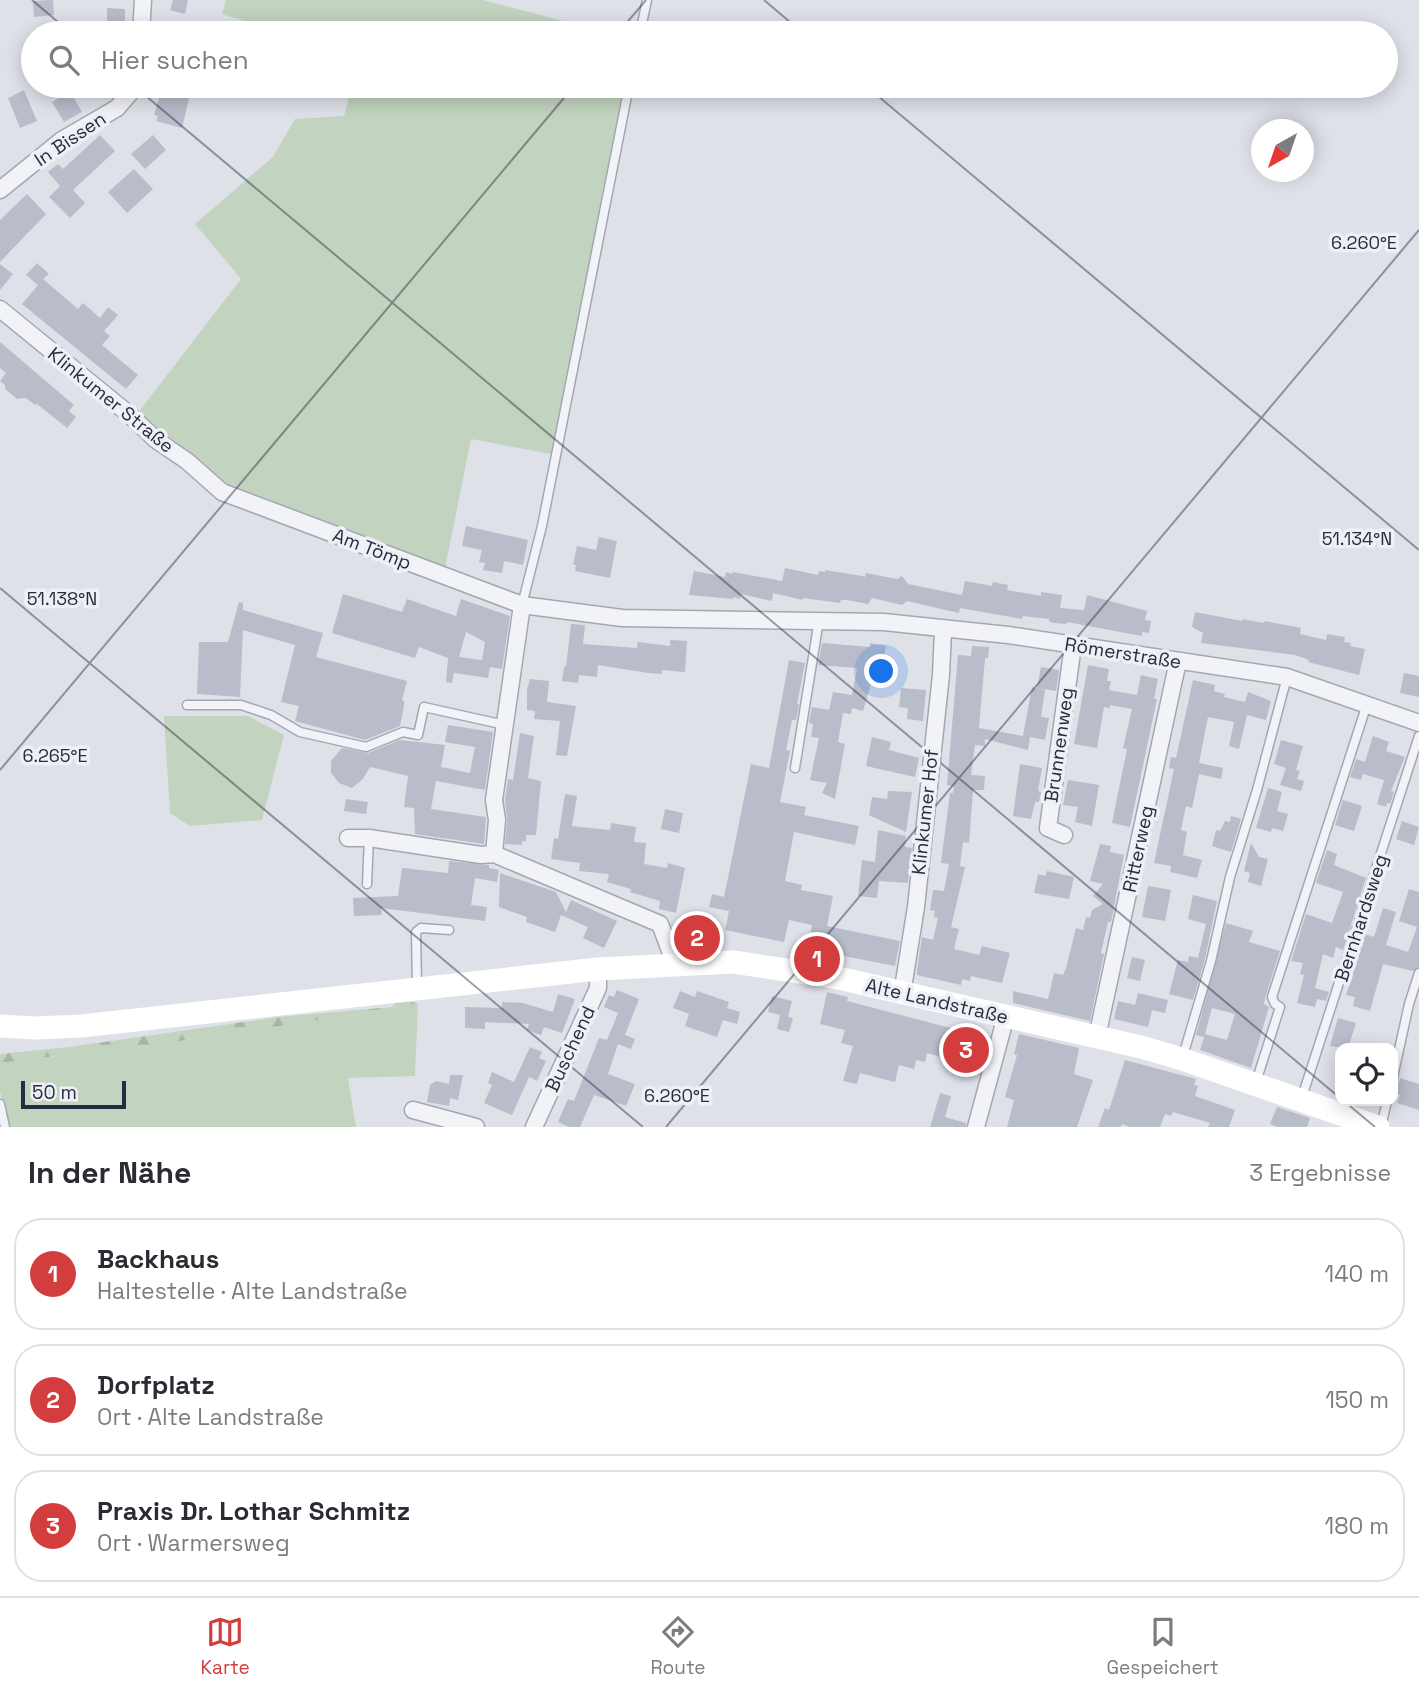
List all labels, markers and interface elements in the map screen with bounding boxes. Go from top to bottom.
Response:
search box [21,21,1398,98]
icon: search [45,41,83,79]
text: Hier suchen [101,43,249,77]
street label: In Bissen [29,106,111,172]
north arrow [1251,119,1314,182]
text: 6.260°E [1331,231,1397,254]
street label: Klinkumer Straße [43,341,179,459]
street label: Am Tömp [329,523,415,575]
text: 51.134°N [1322,527,1392,550]
text: 51.138°N [27,587,97,610]
street label: Römerstraße [1063,631,1183,675]
your location [864,654,898,688]
street label: Brunnenweg [1039,686,1079,804]
text: 6.265°E [22,744,88,767]
street label: Klinkumer Hof [906,748,944,876]
street label: Ritterweg [1117,803,1159,895]
street label: Bernhardsweg [1329,851,1393,985]
pin: 2 [674,912,720,964]
pin: 1 [794,933,840,985]
street label: Alte Landstraße [863,972,1011,1030]
street label: Buschend [539,1002,601,1096]
pin: 3 [943,1024,989,1076]
map controls [1335,1043,1398,1106]
button: locate [1335,1043,1398,1106]
scale bar [21,1078,126,1110]
text: 50 m [32,1080,77,1105]
text: 6.260°E [644,1084,710,1107]
text: In der Nähe [28,1153,191,1192]
text: 3 Ergebnisse [1249,1158,1391,1188]
text: Backhaus [97,1242,219,1276]
text: 1 [48,1259,58,1289]
text: 140 m [1325,1259,1389,1289]
text: Haltestelle · Alte Landstraße [97,1276,408,1306]
text: Dorfplatz [97,1368,215,1402]
text: 2 [46,1385,60,1415]
text: 150 m [1325,1385,1389,1415]
text: Ort · Alte Landstraße [97,1402,324,1432]
text: Praxis Dr. Lothar Schmitz [97,1494,410,1528]
text: 3 [46,1511,60,1541]
text: 180 m [1325,1511,1389,1541]
text: Ort · Warmersweg [97,1528,290,1558]
tab: Karte [200,1613,250,1680]
tab: Route [651,1613,706,1680]
tab: Gespeichert [1106,1613,1219,1680]

